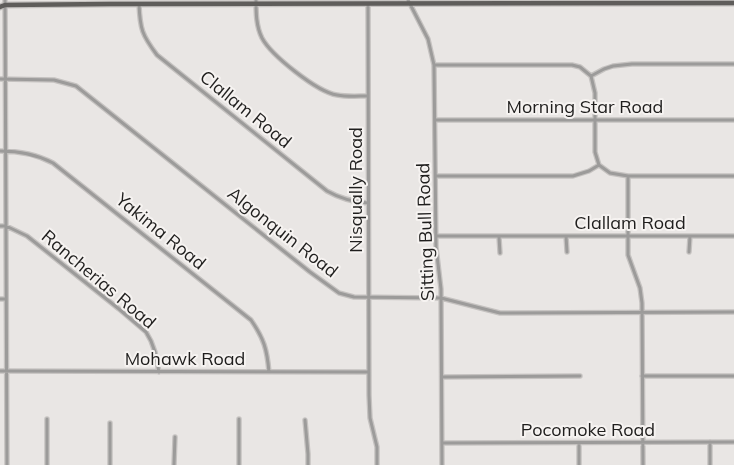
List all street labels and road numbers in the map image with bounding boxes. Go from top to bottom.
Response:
street label: Clallam Road [195,65,297,153]
street label: Morning Star Road [507,95,663,118]
street label: Nisqually Road [344,127,367,253]
street label: Sitting Bull Road [411,163,439,301]
street label: Algonquin Road [223,182,343,282]
street label: Yakima Road [110,187,211,274]
street label: Clallam Road [574,211,686,234]
street label: Rancherias Road [37,224,161,334]
street label: Mohawk Road [125,347,245,370]
street label: Pocomoke Road [521,418,655,441]

